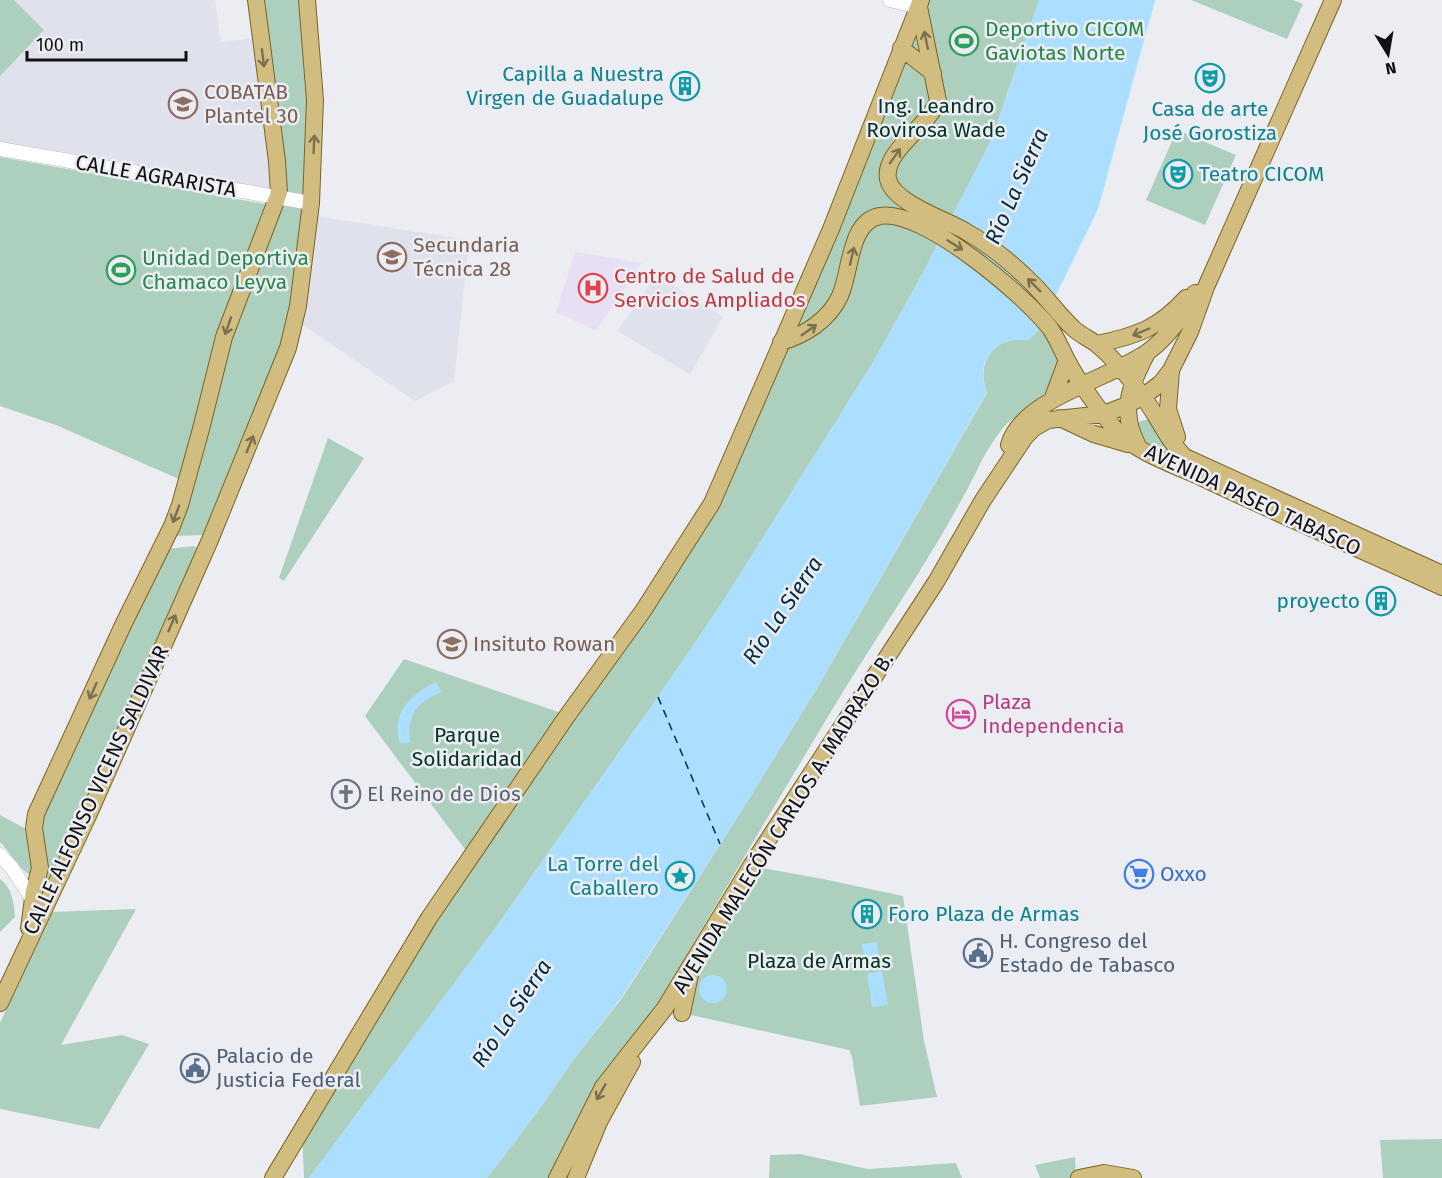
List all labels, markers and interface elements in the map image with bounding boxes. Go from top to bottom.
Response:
place label: Deportivo CICOM Gaviotas Norte [985,16,1144,66]
scale bar [27,24,186,62]
north arrow [1358,24,1418,84]
sports icon: Deportivo CICOM Gaviotas Norte [948,25,980,57]
one-way arrow [920,30,931,50]
text: 100 m [36,34,84,56]
one-way arrow [258,48,269,67]
text: N [1384,58,1398,79]
place label: Capilla a Nuestra Virgen de Guadalupe [466,61,664,111]
theatre icon: Casa de arte José Gorostiza [1194,62,1226,94]
building icon: Capilla a Nuestra Virgen de Guadalupe [669,70,701,102]
place label: COBATAB Plantel 30 [204,79,298,129]
school or university icon: COBATAB Plantel 30 [167,88,199,120]
park label: Ing. Leandro Rovirosa Wade [866,93,1006,143]
place label: Casa de arte José Gorostiza [1143,96,1277,146]
water label: Río La Sierra [979,124,1054,248]
one-way arrow [308,135,319,155]
one-way arrow [888,148,901,164]
street label: CALLE AGRARISTA [73,149,239,203]
theatre icon: Teatro CICOM [1162,158,1194,190]
place label: Teatro CICOM [1199,161,1324,187]
place label: Secundaria Técnica 28 [413,232,520,282]
one-way arrow [946,240,963,252]
school or university icon: Secundaria Técnica 28 [376,241,408,273]
place label: Unidad Deportiva Chamaco Leyva [142,245,309,295]
one-way arrow [847,246,858,266]
sports icon: Unidad Deportiva Chamaco Leyva [105,254,137,286]
place label: Centro de Salud de Servicios Ampliados [614,263,806,313]
hospital icon: Centro de Salud de Servicios Ampliados [577,272,609,304]
one-way arrow [1026,278,1041,293]
one-way arrow [221,317,232,335]
one-way arrow [800,324,816,336]
one-way arrow [1132,327,1150,338]
one-way arrow [245,435,256,454]
street label: AVENIDA PASEO TABASCO [1141,438,1365,562]
one-way arrow [170,505,181,523]
water label: Río La Sierra [736,551,828,669]
building icon: proyecto [1365,585,1397,617]
place label: proyecto [1277,588,1360,614]
one-way arrow [167,614,178,632]
school or university icon: Insituto Rowan [436,628,468,660]
place label: Insituto Rowan [473,631,615,657]
street label: CALLE ALFONSO VICENS SALDIVAR [17,641,175,939]
street label: AVENIDA MALECÓN CARLOS A. MADRAZO B. [667,648,899,998]
one-way arrow [87,681,99,699]
place label: Plaza Independencia [982,689,1124,739]
hotel icon: Plaza Independencia [945,698,977,730]
park label: Parque Solidaridad [412,722,522,772]
church icon: El Reino de Dios [330,778,362,810]
place label: El Reino de Dios [367,781,521,807]
place label: La Torre del Caballero [547,851,659,901]
supermarket icon: Oxxo [1123,858,1155,890]
place icon: La Torre del Caballero [664,860,696,892]
place label: Oxxo [1160,861,1207,887]
building icon: Foro Plaza de Armas [851,898,883,930]
place label: Foro Plaza de Armas [888,901,1079,927]
place label: H. Congreso del Estado de Tabasco [999,928,1175,978]
public building icon: H. Congreso del Estado de Tabasco [962,937,994,969]
park label: Plaza de Armas [747,948,891,974]
water label: Río La Sierra [465,954,557,1072]
place label: Palacio de Justicia Federal [216,1043,361,1093]
public building icon: Palacio de Justicia Federal [179,1052,211,1084]
one-way arrow [595,1083,607,1100]

